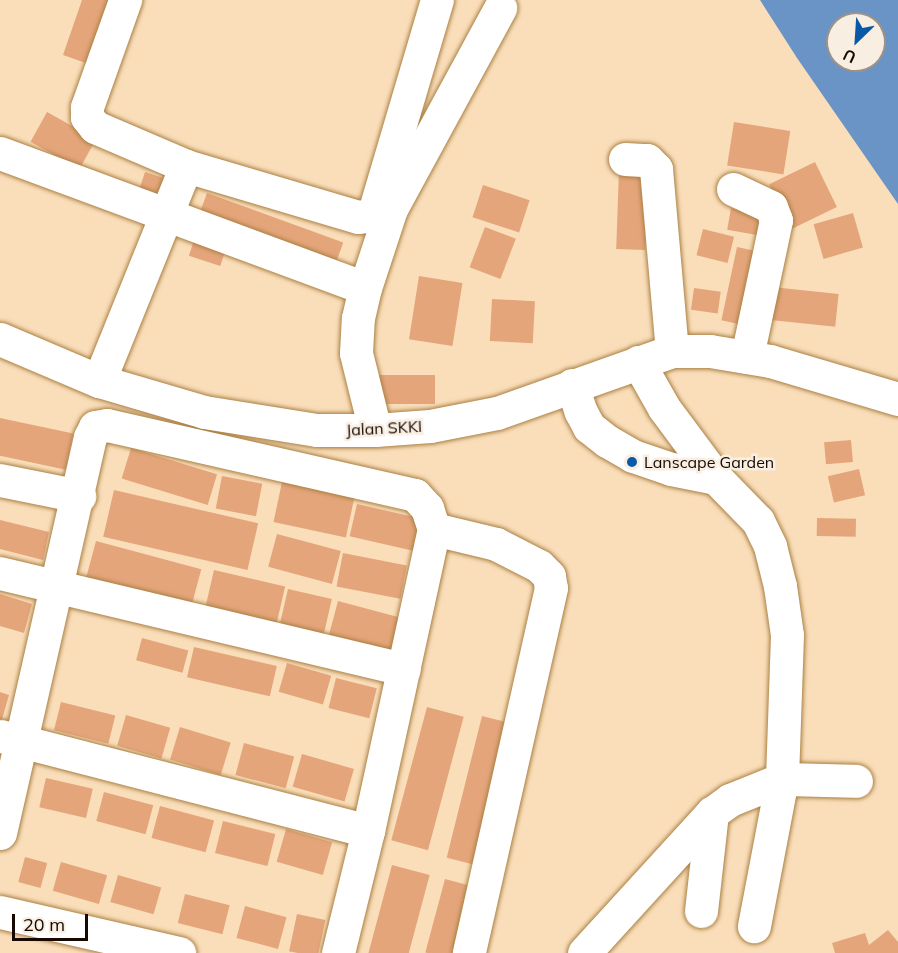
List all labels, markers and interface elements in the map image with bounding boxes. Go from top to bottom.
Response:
north arrow [826,12,886,72]
text: U [840,45,859,68]
street label: Jalan SKKI [345,416,423,440]
place label: Lanscape Garden [644,452,774,472]
marker: Lanscape Garden [625,455,639,469]
scale bar [15,902,92,940]
text: 20 m [23,913,65,936]

